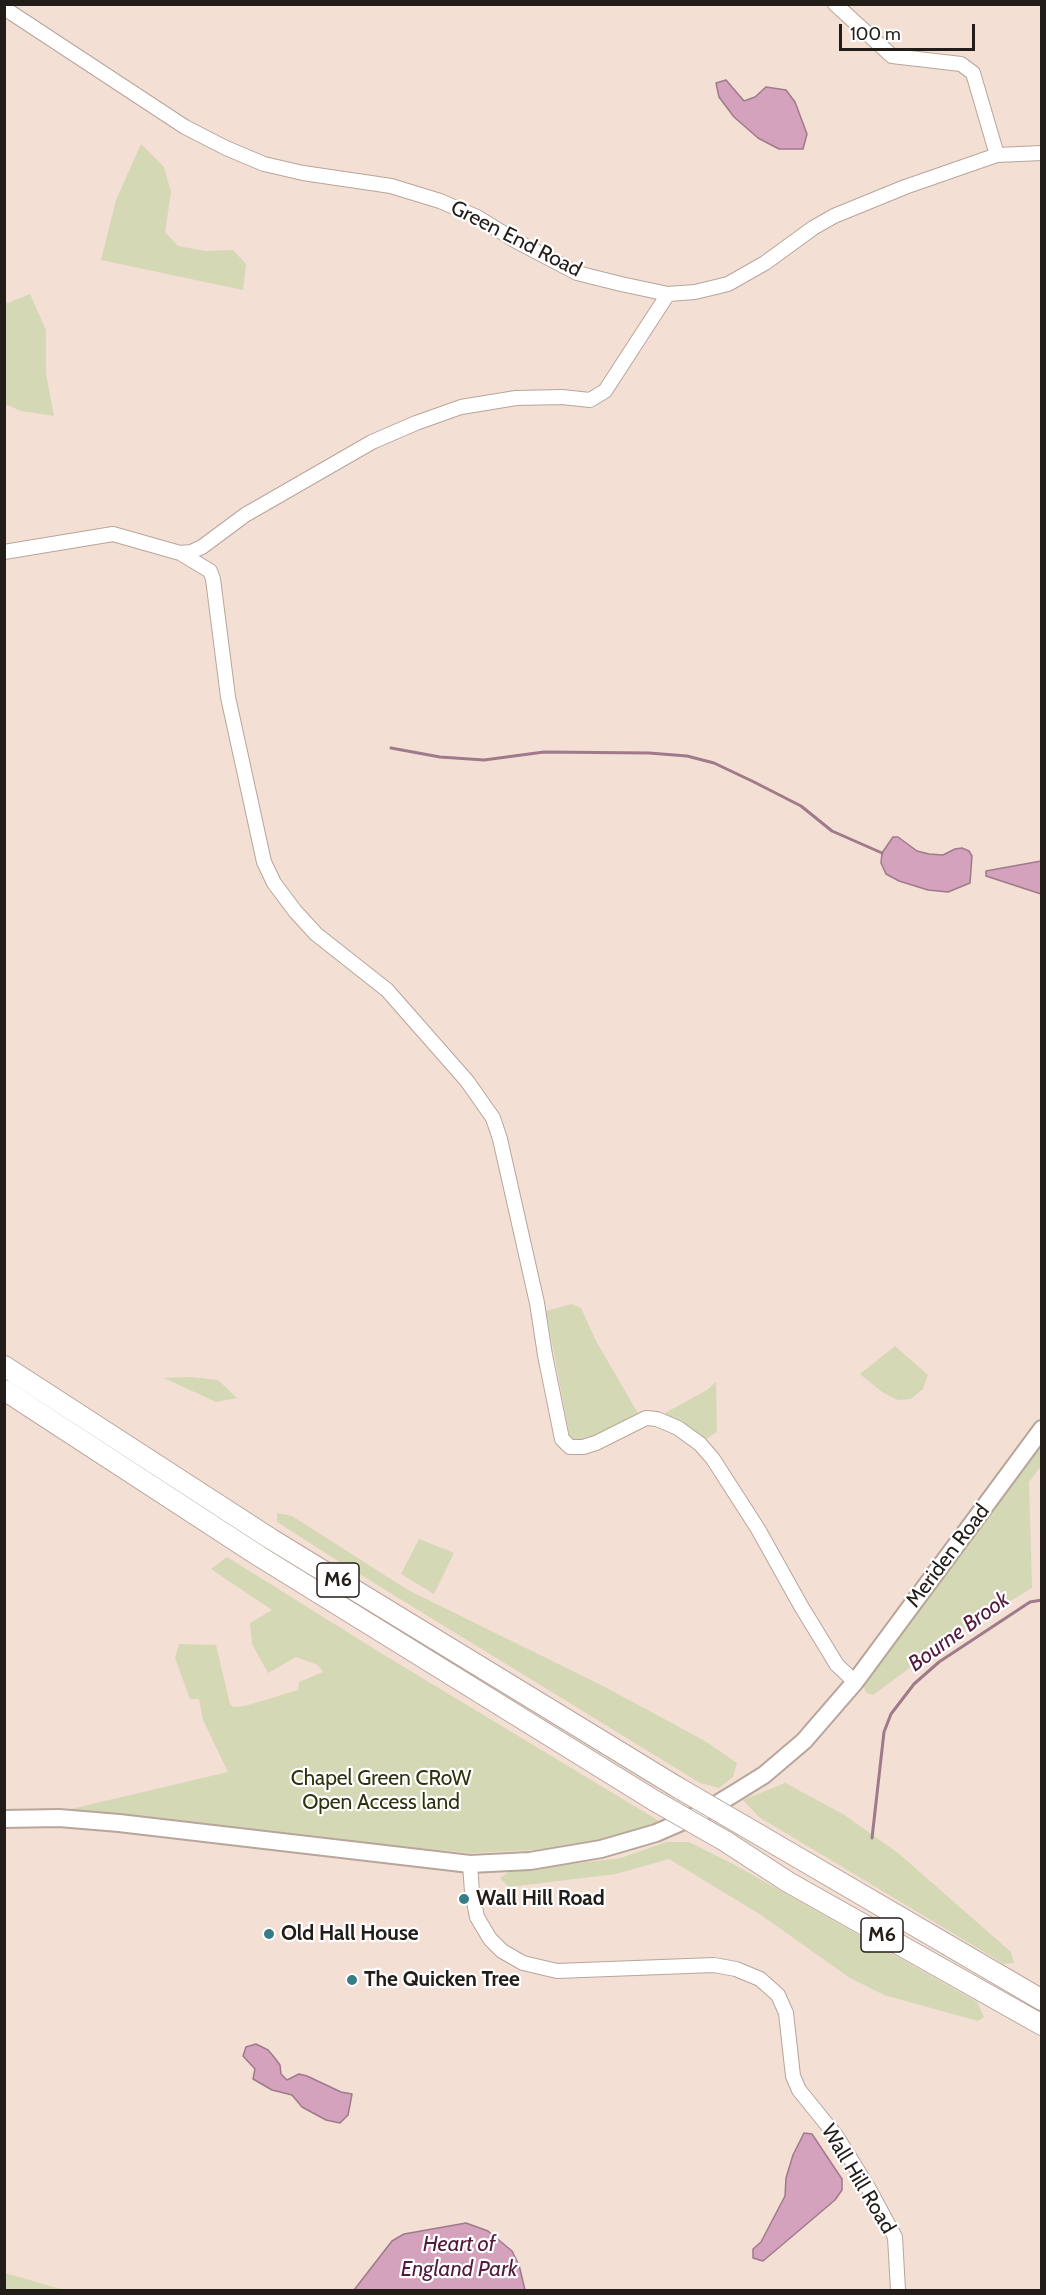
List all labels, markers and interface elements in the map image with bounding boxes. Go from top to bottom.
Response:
scale bar [842,12,978,50]
text: 100 m [850,23,901,45]
street label: Green End Road [446,195,586,283]
street label: Meriden Road [901,1499,995,1613]
road number: M6 [317,1563,359,1597]
water label: Bourne Brook [903,1587,1015,1677]
park label: Chapel Green CRoW Open Access land [291,1766,471,1816]
place label: Wall Hill Road [476,1886,605,1912]
marker: Wall Hill Road [457,1892,471,1906]
road number: M6 [861,1918,903,1952]
place label: Old Hall House [281,1921,419,1947]
marker: Old Hall House [262,1927,276,1941]
place label: The Quicken Tree [364,1967,520,1993]
marker: The Quicken Tree [345,1973,359,1987]
street label: Wall Hill Road [816,2120,900,2238]
water label: Heart of England Park [401,2232,517,2284]

